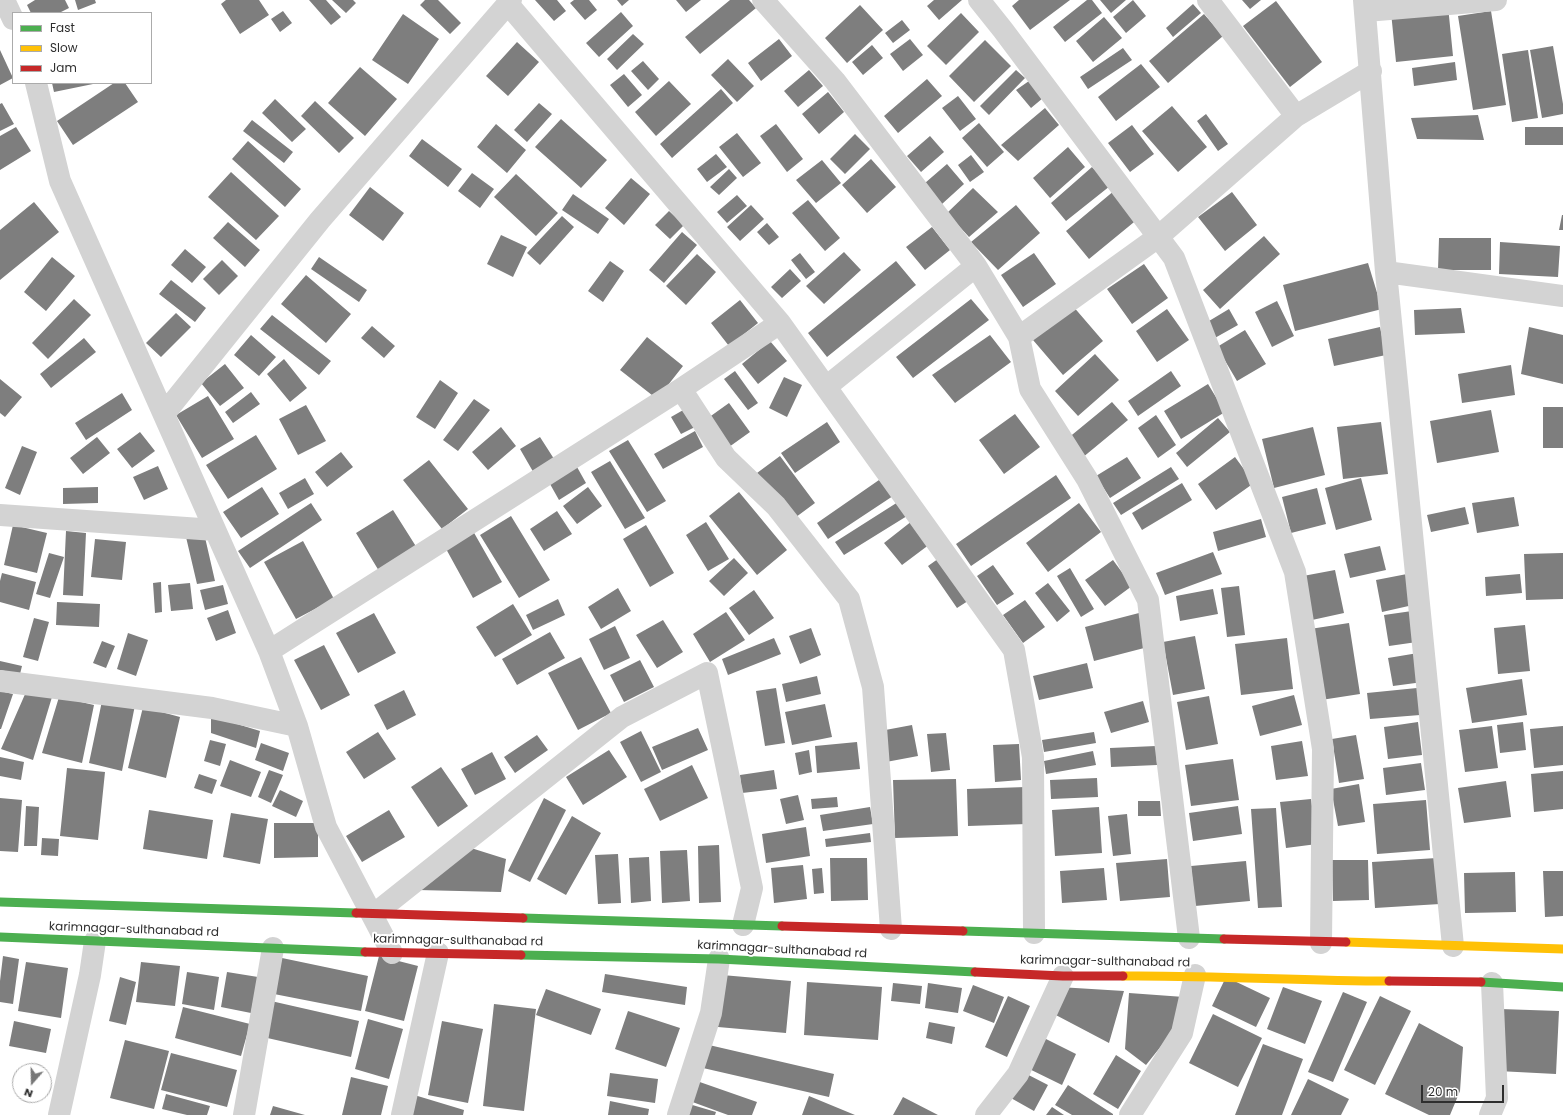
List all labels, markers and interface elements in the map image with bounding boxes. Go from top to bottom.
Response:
legend [12,12,152,84]
text: Fast [50,19,75,36]
text: Slow [50,39,78,56]
text: Jam [50,59,77,76]
street label: karimnagar-sulthanabad rd [49,920,219,940]
street label: karimnagar-sulthanabad rd [373,932,543,950]
street label: karimnagar-sulthanabad rd [697,938,867,962]
street label: karimnagar-sulthanabad rd [1020,953,1190,971]
north arrow [12,1063,52,1103]
scale bar [1423,1077,1506,1103]
text: 20 m [1428,1083,1458,1100]
text: N [22,1084,35,1102]

